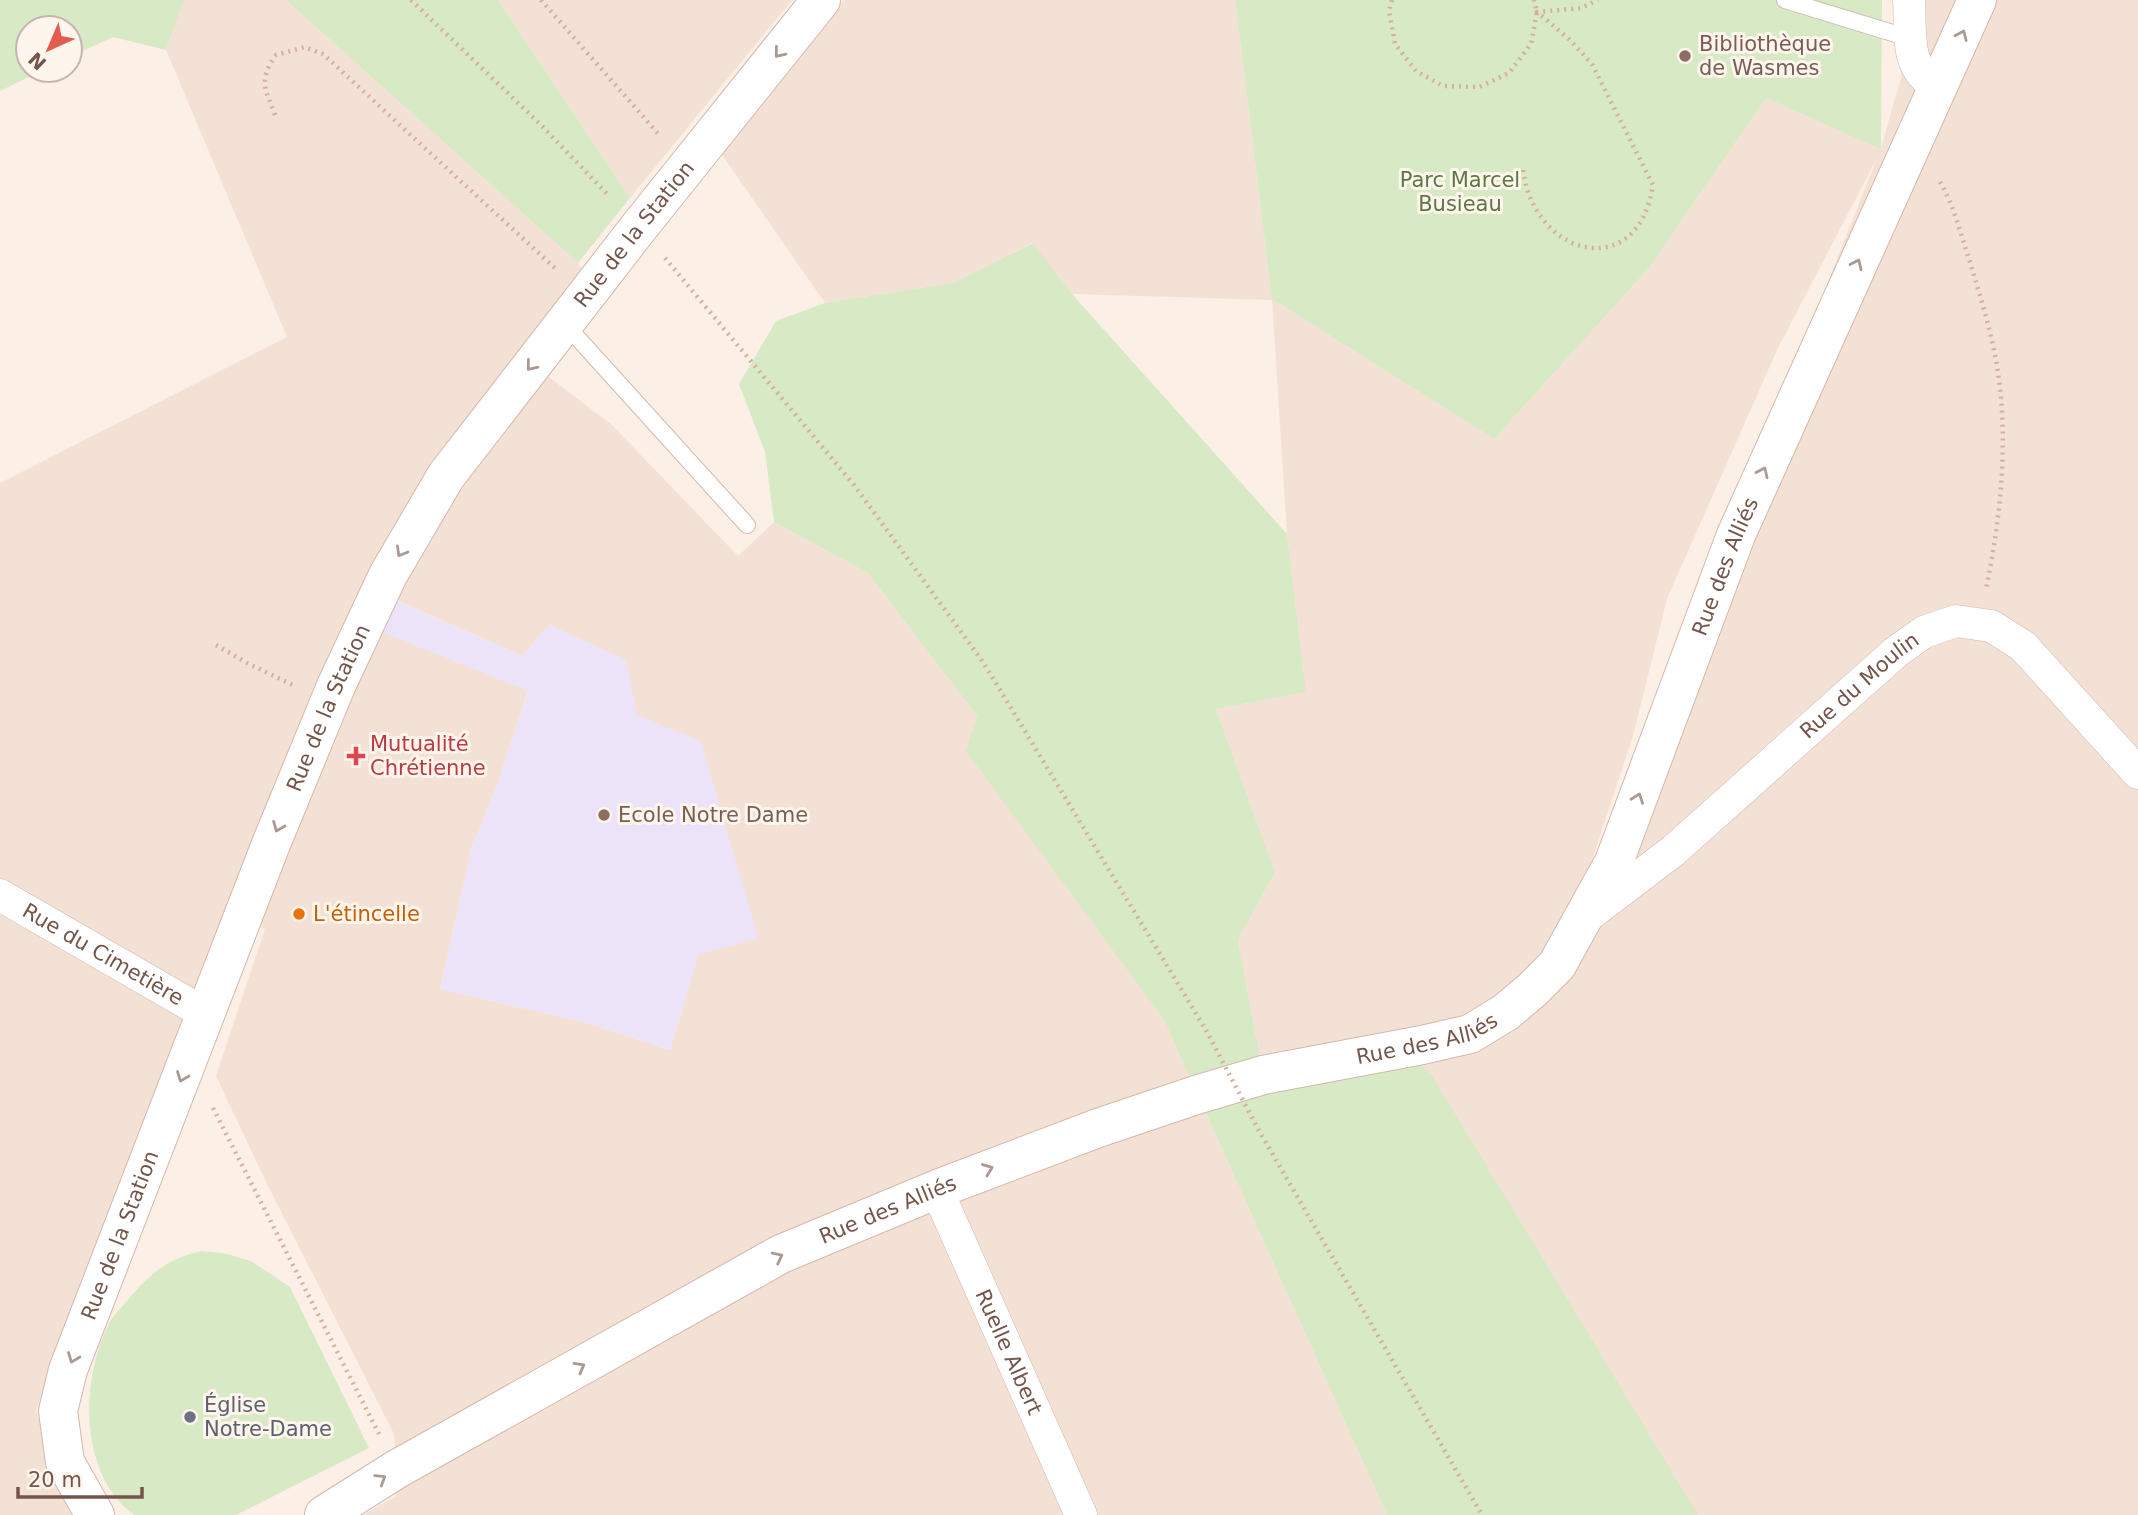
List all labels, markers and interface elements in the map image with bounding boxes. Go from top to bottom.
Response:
north arrow [14,14,84,84]
one-way arrow [1954,30,1968,42]
place label: Bibliothèque de Wasmes [1699,32,1831,80]
one-way arrow [774,46,787,58]
text: N [24,48,51,75]
marker: Bibliothèque de Wasmes [1677,48,1693,64]
street label: Rue de la Station [569,156,699,312]
park label: Parc Marcel Busieau [1400,168,1520,216]
one-way arrow [1849,259,1863,272]
one-way arrow [527,359,540,371]
one-way arrow [1755,466,1769,479]
street label: Rue des Alliés [1688,494,1763,639]
one-way arrow [397,545,410,558]
street label: Rue de la Station [282,621,375,795]
street label: Rue du Moulin [1795,628,1923,744]
place label: Mutualité Chrétienne [370,732,486,780]
marker: Mutualité Chrétienne [348,748,364,764]
one-way arrow [1630,793,1644,805]
place label: Ecole Notre Dame [618,803,808,827]
marker: Ecole Notre Dame [596,807,612,823]
one-way arrow [273,820,287,832]
street label: Rue du Cimetière [18,899,188,1010]
place label: L'étincelle [313,902,420,926]
marker: L'étincelle [291,906,307,922]
street label: Rue des Alliés [1354,1008,1502,1069]
one-way arrow [176,1071,190,1083]
street label: Rue de la Station [76,1147,164,1323]
one-way arrow [982,1164,994,1178]
street label: Rue des Alliés [816,1171,960,1249]
one-way arrow [771,1251,784,1265]
street label: Ruelle Albert [970,1285,1047,1418]
one-way arrow [68,1352,82,1364]
one-way arrow [572,1362,585,1375]
place label: Église Notre-Dame [204,1392,332,1441]
marker: Église Notre-Dame [182,1409,198,1425]
scale bar [18,1456,142,1500]
text: 20 m [28,1468,82,1492]
one-way arrow [374,1474,387,1487]

